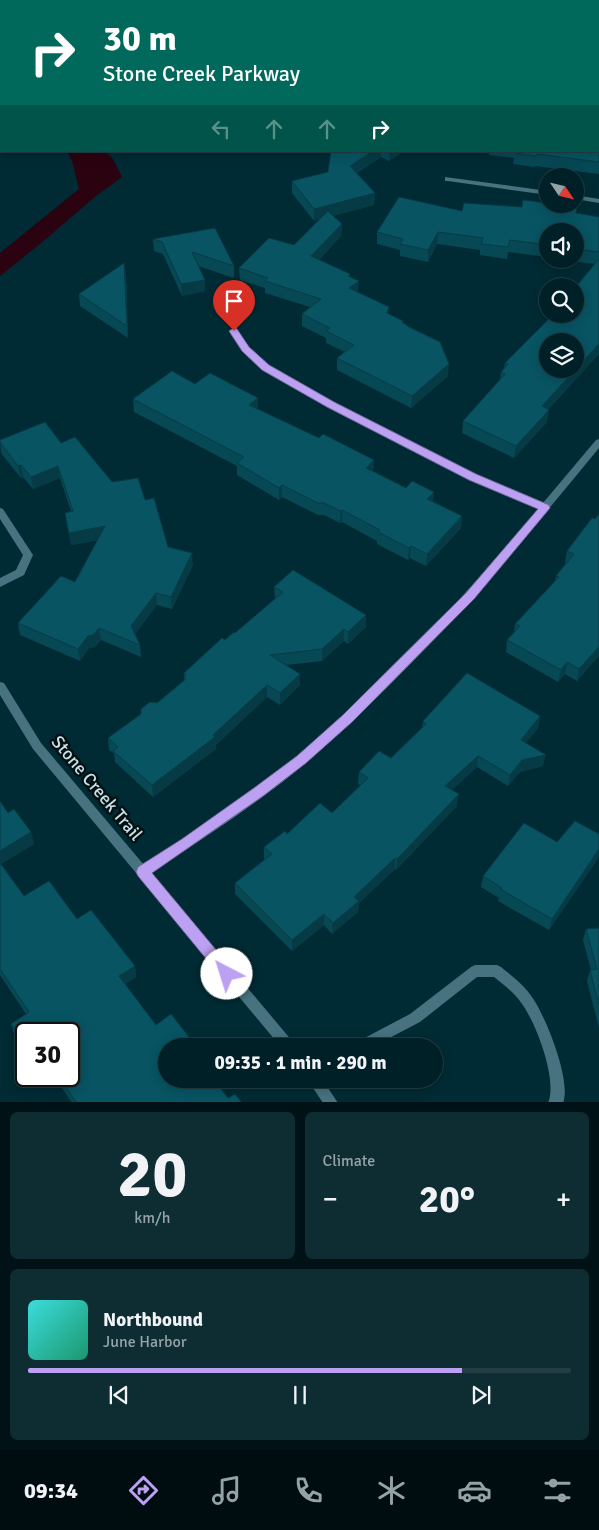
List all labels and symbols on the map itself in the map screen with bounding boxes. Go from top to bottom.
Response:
north arrow [539,168,584,212]
pin [213,280,255,331]
street label: Stone Creek Trail [47,731,147,845]
position arrow [200,947,252,999]
speed limit sign: 30 [15,1022,80,1087]

